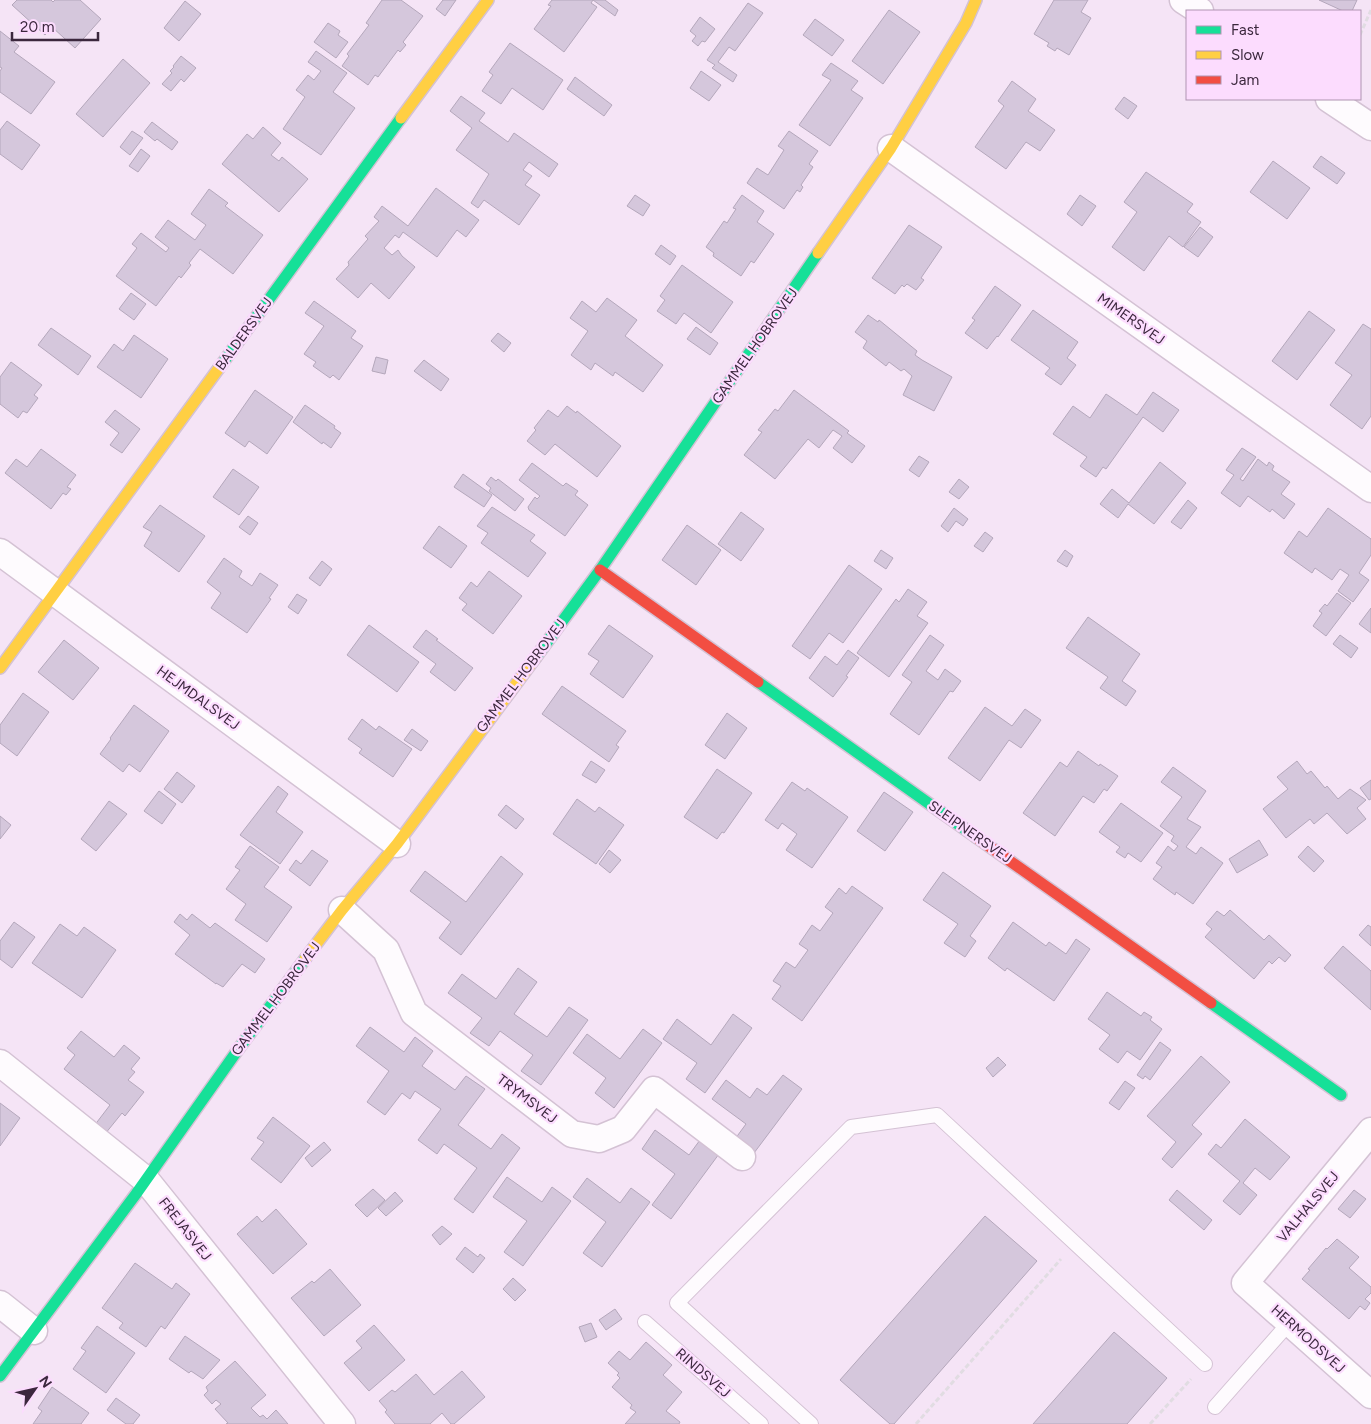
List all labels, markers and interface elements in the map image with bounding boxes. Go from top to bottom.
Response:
scale bar [12,10,99,42]
legend [1186,10,1361,100]
text: 20 m [20,18,54,36]
text: Fast [1231,21,1260,39]
text: Slow [1231,46,1264,64]
text: Jam [1231,71,1259,89]
street label: GAMMEL HOBROVEJ [709,285,801,407]
street label: MIMERSVEJ [1094,290,1168,348]
street label: BALDERSVEJ [212,294,276,374]
street label: GAMMEL HOBROVEJ [473,616,569,736]
street label: HEJMDALSVEJ [153,662,243,734]
street label: SLEIPNERSVEJ [925,797,1015,867]
street label: GAMMEL HOBROVEJ [228,939,324,1059]
street label: TRYMSVEJ [494,1071,560,1127]
street label: VALHALSVEJ [1274,1168,1342,1246]
street label: FREJASVEJ [155,1194,215,1264]
street label: HERMODSVEJ [1267,1301,1349,1377]
street label: RINDSVEJ [672,1345,734,1401]
north arrow [10,1364,60,1414]
text: N [35,1373,55,1391]

